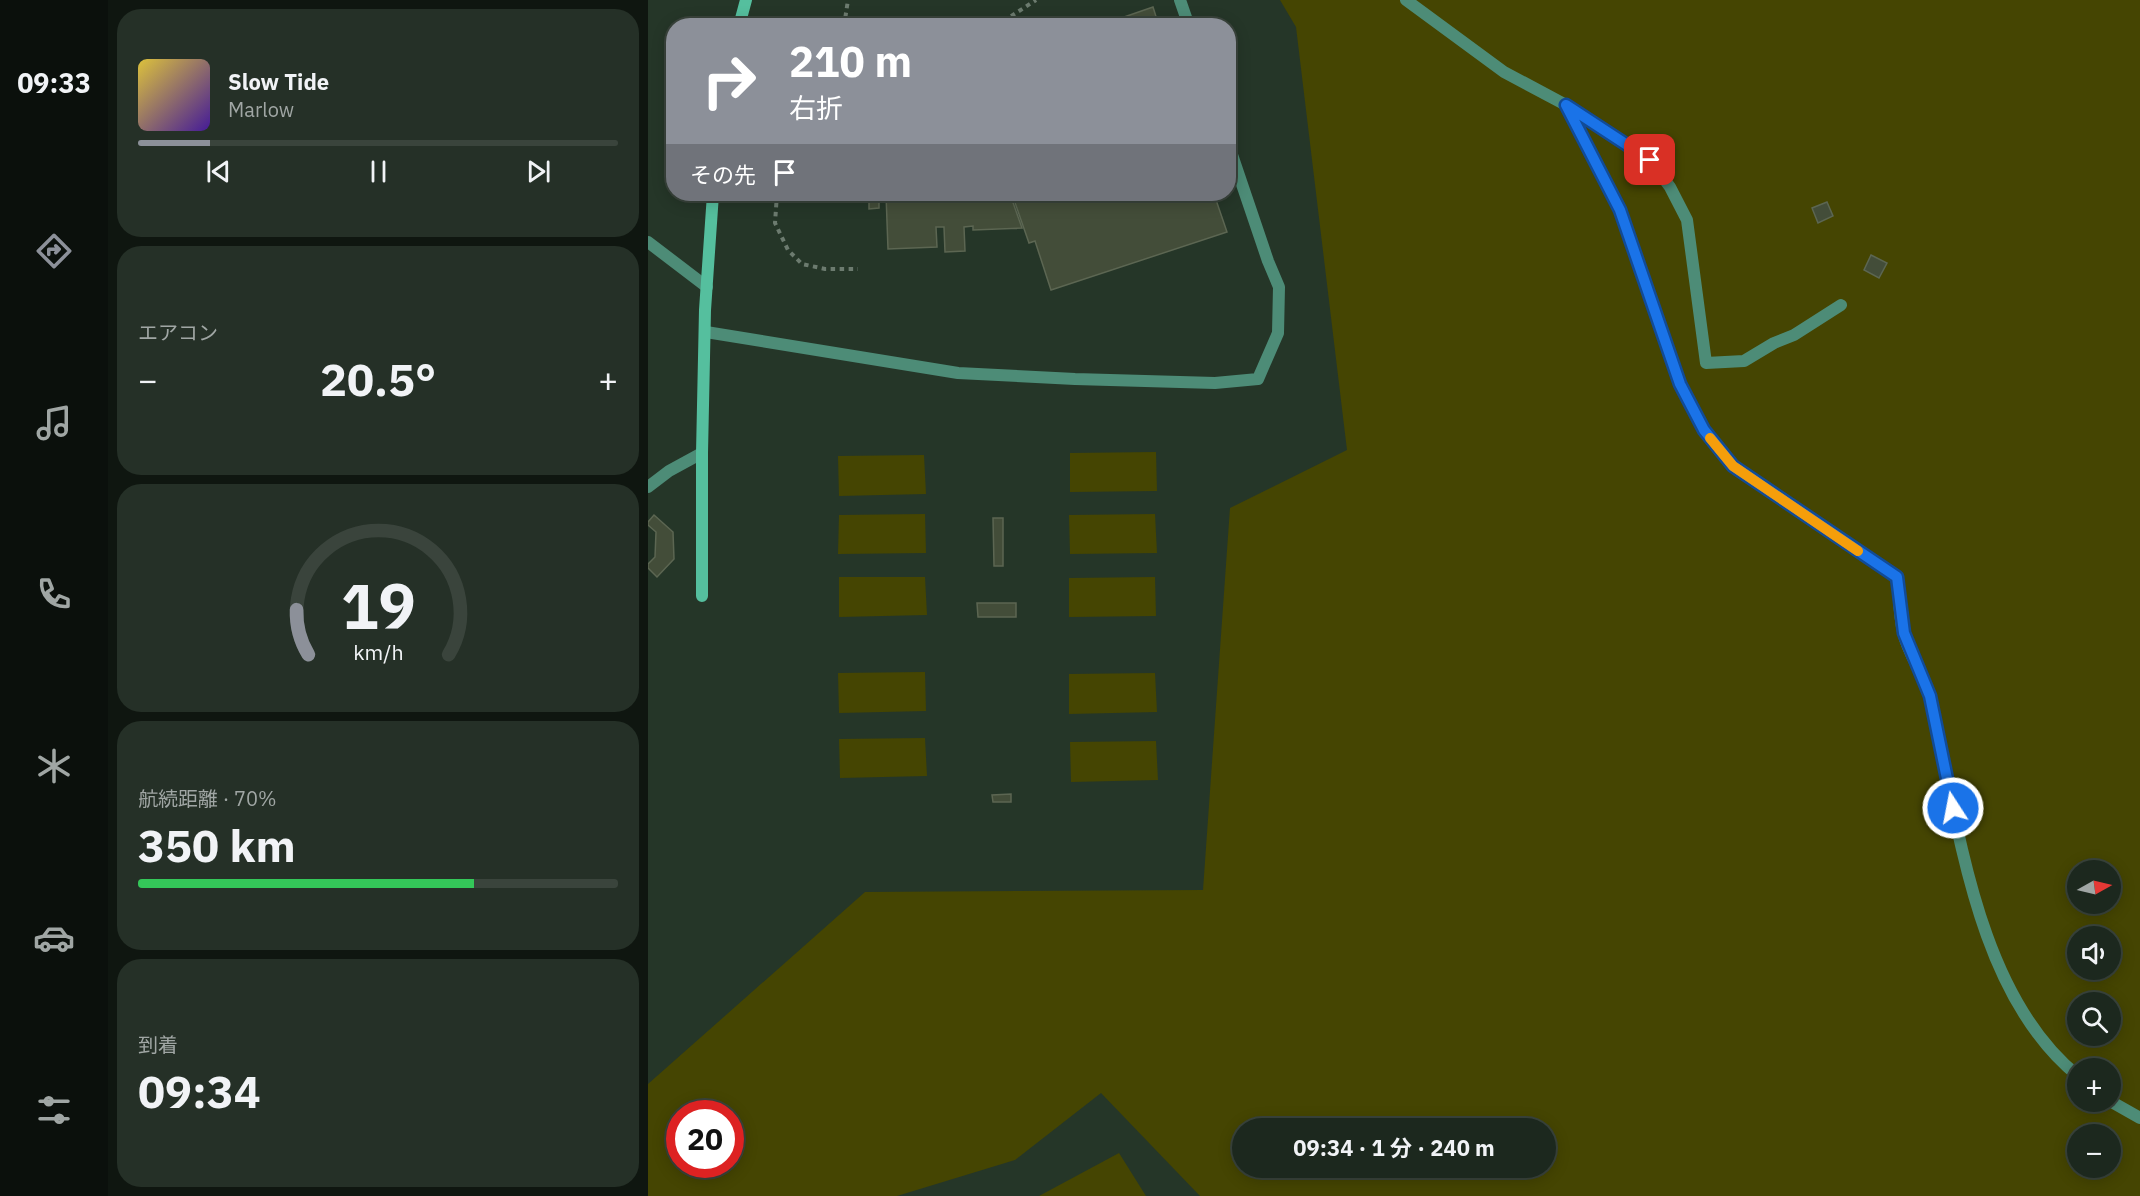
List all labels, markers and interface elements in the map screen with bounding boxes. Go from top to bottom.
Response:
text: 210 m [789,34,912,89]
icon: right [690,42,768,120]
text: 09:33 [17,65,91,100]
text: Slow Tide [228,67,329,96]
text: 右折 [789,90,843,125]
text: Marlow [228,96,294,123]
pin [1624,134,1675,185]
icon: arrive [1633,143,1666,176]
icon: previous [202,155,235,188]
icon: pause [362,155,395,188]
icon: next [522,155,555,188]
icon: arrive [768,156,801,189]
text: その先 [690,160,756,189]
icon: directions [33,230,75,272]
text: エアコン [138,319,218,346]
text: 20.5° [320,350,436,408]
text: − [138,358,158,401]
text: + [598,358,618,401]
icon: music [33,402,75,444]
text: 19 [341,565,415,646]
icon: phone [33,573,75,615]
text: km/h [353,638,403,666]
icon: climate [33,745,75,787]
position arrow [1921,776,1985,840]
text: 航続距離 · 70% [138,785,277,812]
text: 350 km [138,816,296,874]
north arrow [2067,860,2121,914]
map controls [2067,860,2121,1178]
icon: car [33,917,75,959]
button: sound [2067,926,2121,980]
button: search [2067,992,2121,1046]
text: 到着 [138,1031,178,1058]
button: + [2067,1058,2121,1112]
text: 09:34 [138,1062,261,1120]
icon: filters [33,1089,75,1131]
speed limit sign: 20 [666,1100,744,1178]
button: − [2067,1124,2121,1178]
text: 09:34 · 1 分 · 240 m [1293,1133,1495,1162]

